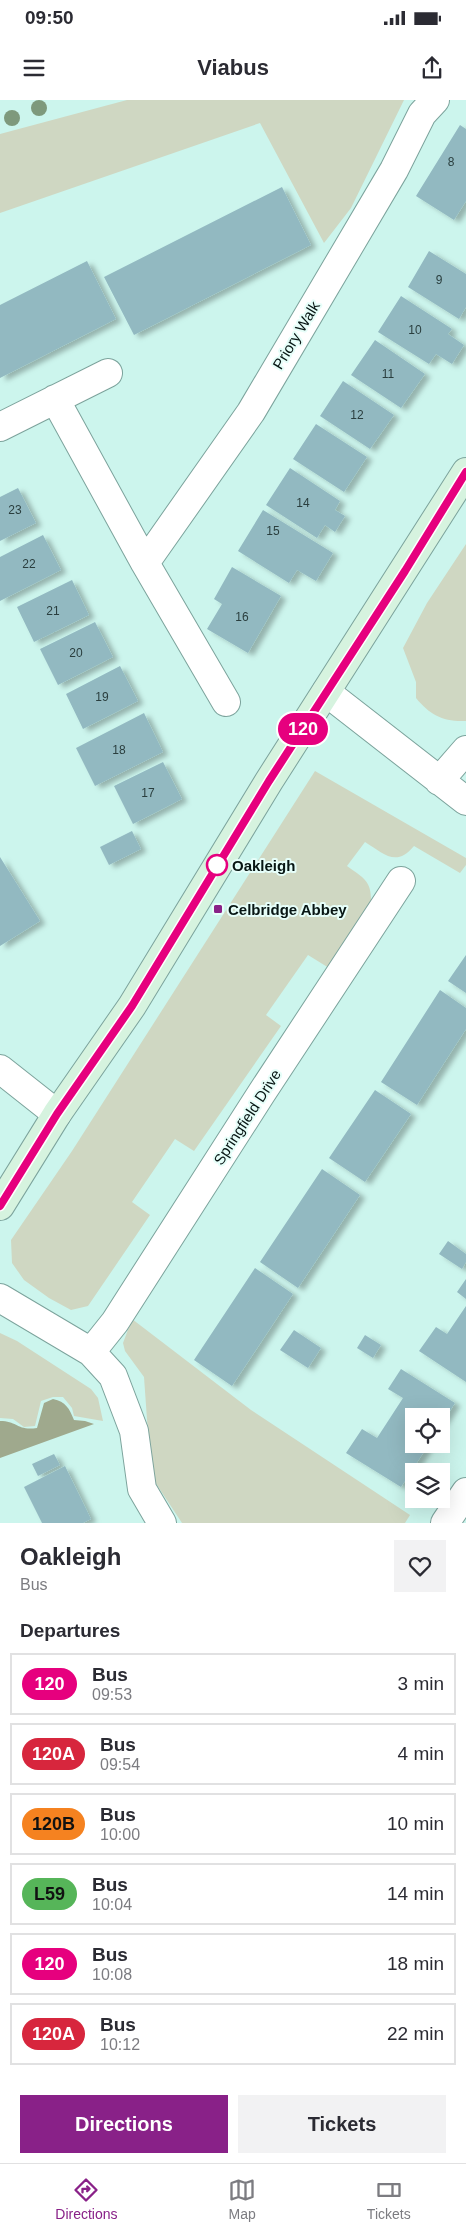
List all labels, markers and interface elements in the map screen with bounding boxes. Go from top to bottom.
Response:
text: 09:50 [25,7,74,28]
icon: menu [20,54,48,82]
icon: share [418,54,446,82]
text: Viabus [197,55,269,80]
house number: 8 [448,155,455,169]
house number: 9 [436,273,443,287]
street label: Priory Walk [269,298,323,372]
house number: 10 [408,323,422,337]
house number: 11 [382,367,395,381]
house number: 12 [350,408,364,422]
house number: 14 [296,496,310,510]
house number: 23 [8,503,22,517]
house number: 15 [266,524,280,538]
house number: 22 [22,557,36,571]
house number: 21 [46,604,60,618]
house number: 16 [235,610,249,624]
house number: 20 [69,646,83,660]
house number: 19 [95,690,109,704]
line badge: 120 [274,713,332,745]
text: 120 [288,719,318,739]
house number: 18 [112,743,126,757]
house number: 17 [141,786,155,800]
marker: Oakleigh [206,854,228,876]
place label: Oakleigh [232,857,295,874]
place label: Celbridge Abbey [228,901,347,918]
marker: Celbridge Abbey [212,903,224,915]
street label: Springfield Drive [210,1066,284,1168]
map controls [405,1408,450,1508]
button: locate [405,1408,450,1453]
button: layers [405,1463,450,1508]
button: heart [394,1540,446,1592]
text: Oakleigh [20,1543,121,1570]
text: Bus [20,1576,48,1593]
text: Departures [20,1620,120,1641]
text: Bus [92,1664,128,1685]
text: 3 min [398,1673,444,1694]
text: 120 [34,1674,65,1694]
text: 09:53 [92,1686,132,1703]
text: Bus [100,1734,136,1755]
text: 4 min [398,1743,444,1764]
text: 120A [32,1744,75,1764]
text: 09:54 [100,1756,140,1773]
text: Bus [100,1804,136,1825]
text: 10 min [387,1813,444,1834]
text: 120B [32,1814,75,1834]
text: 10:00 [100,1826,140,1843]
text: Bus [92,1874,128,1895]
text: 14 min [387,1883,444,1904]
text: L59 [34,1884,65,1904]
text: 10:04 [92,1896,132,1913]
text: Bus [92,1944,128,1965]
text: 18 min [387,1953,444,1974]
text: 120 [34,1954,65,1974]
text: 10:08 [92,1966,132,1983]
text: Bus [100,2014,136,2035]
text: 22 min [387,2023,444,2044]
text: 120A [32,2024,75,2044]
text: 10:12 [100,2036,140,2053]
button: Directions [20,2095,228,2153]
button: Tickets [238,2095,446,2153]
tab: Directions [55,2176,118,2222]
tab: Map [228,2176,256,2222]
tab: Tickets [367,2176,411,2222]

